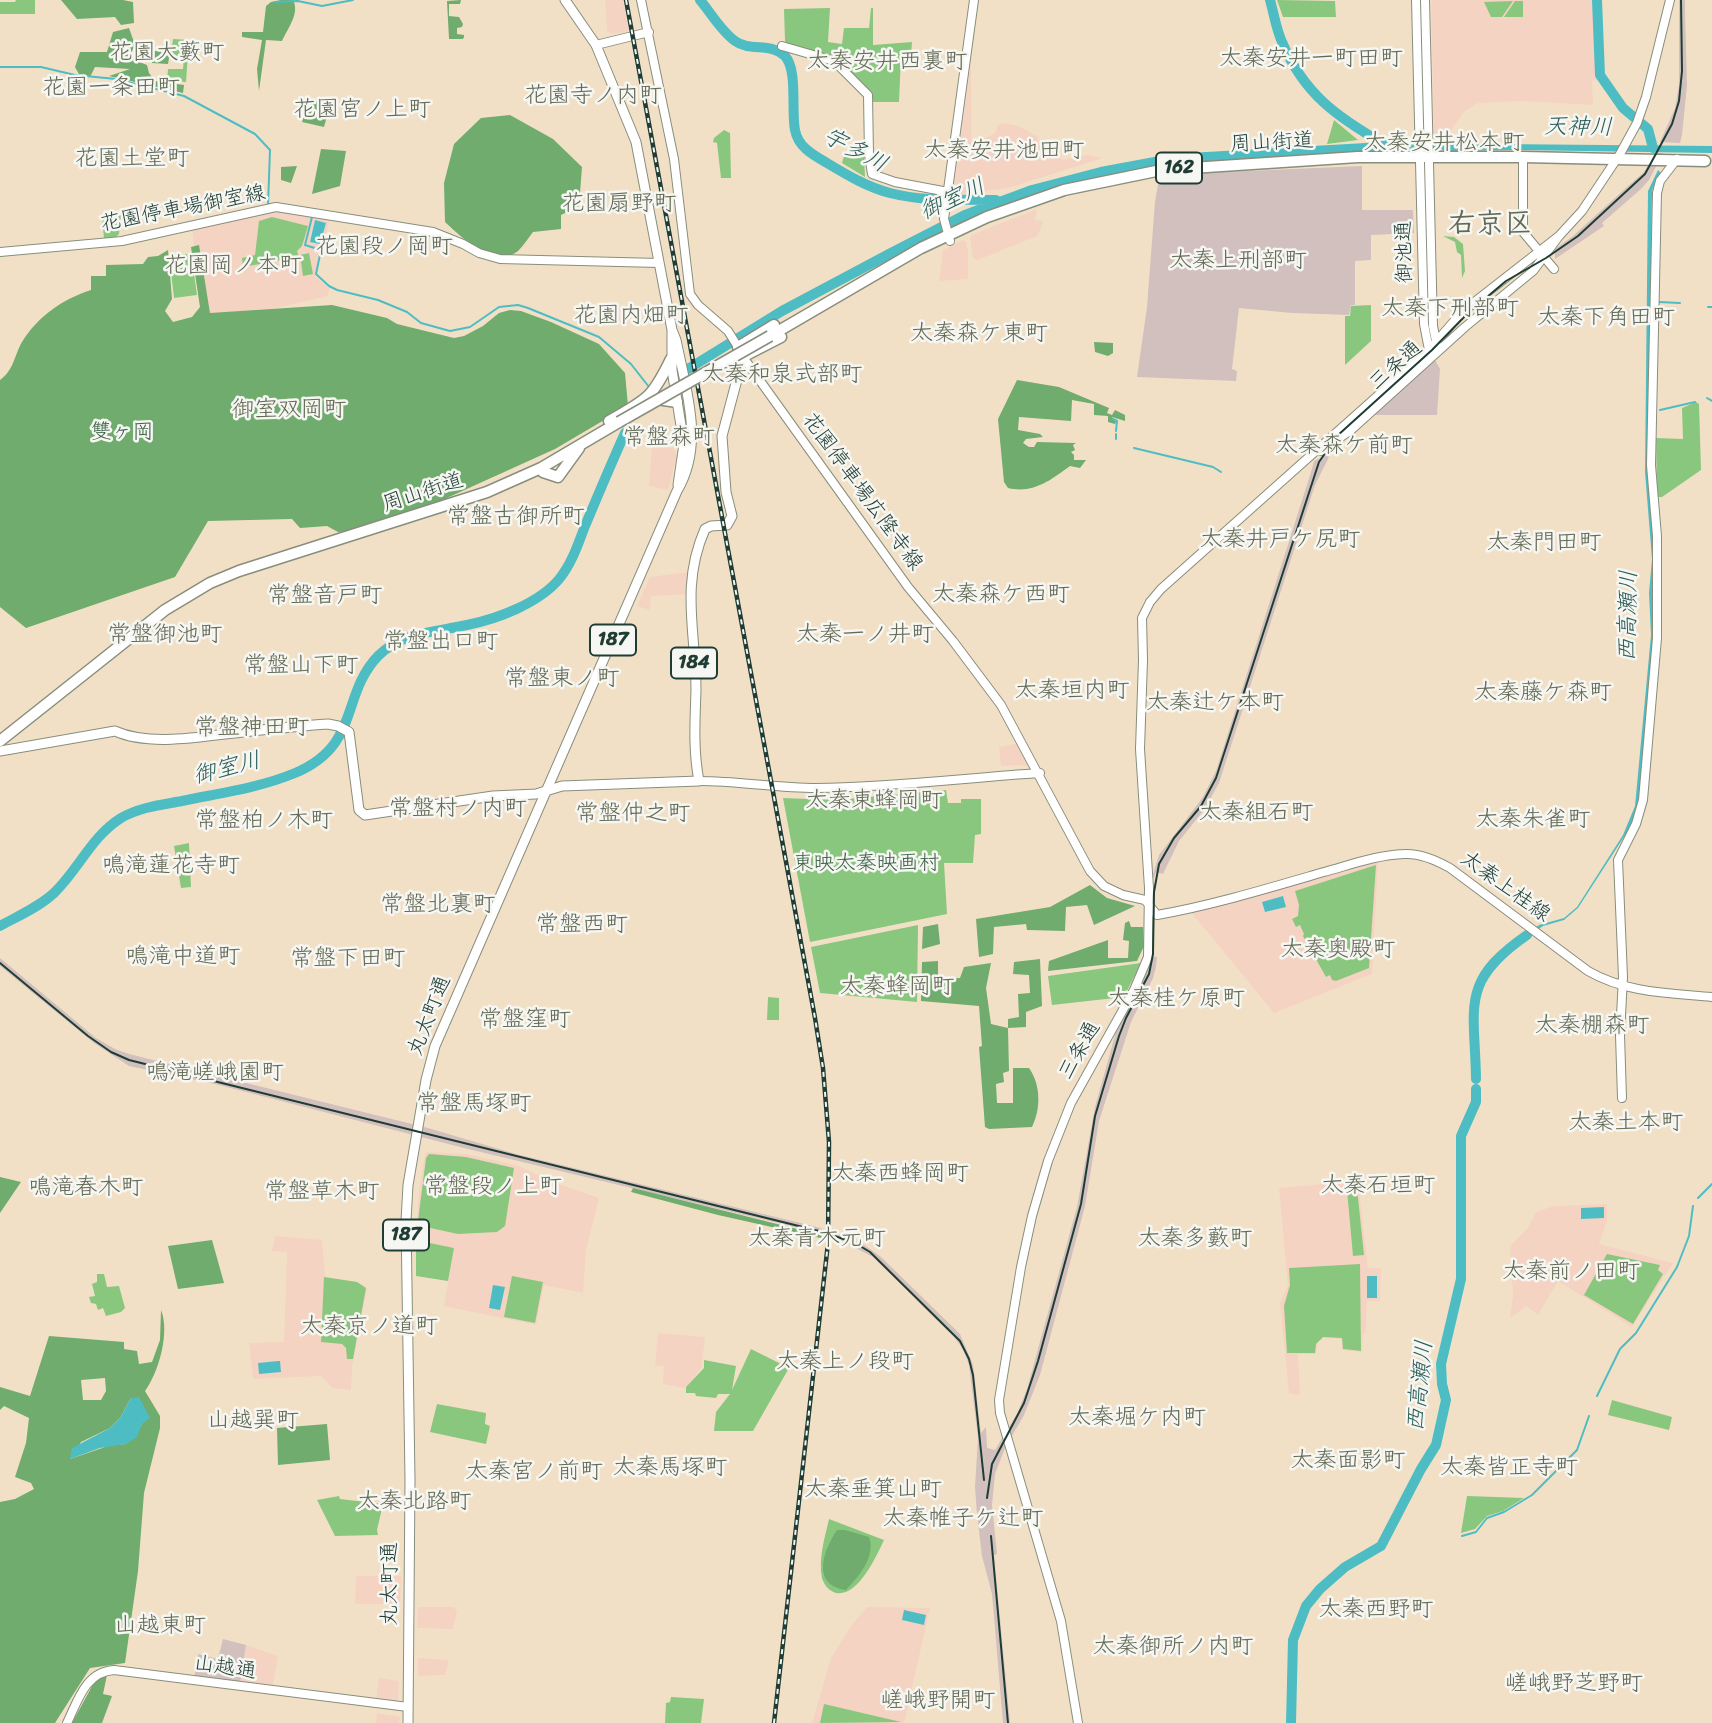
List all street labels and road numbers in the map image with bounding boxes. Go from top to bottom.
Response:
street label: 周山街道 [1229,128,1315,158]
road number: 162 [1156,152,1202,184]
street label: 花園停車場御室線 [98,181,268,237]
street label: 御池通 [1392,220,1418,284]
street label: 三条通 [1364,336,1428,396]
street label: 花園停車場広隆寺線 [796,408,928,576]
street label: 周山街道 [379,468,467,518]
road number: 187 [590,624,636,656]
road number: 184 [671,648,717,678]
street label: 太秦上桂線 [1455,846,1555,928]
street label: 丸太町通 [403,972,457,1060]
street label: 三条通 [1054,1017,1106,1085]
road number: 187 [383,1219,429,1250]
street label: 丸太町通 [378,1542,404,1626]
street label: 山越通 [192,1651,258,1685]

